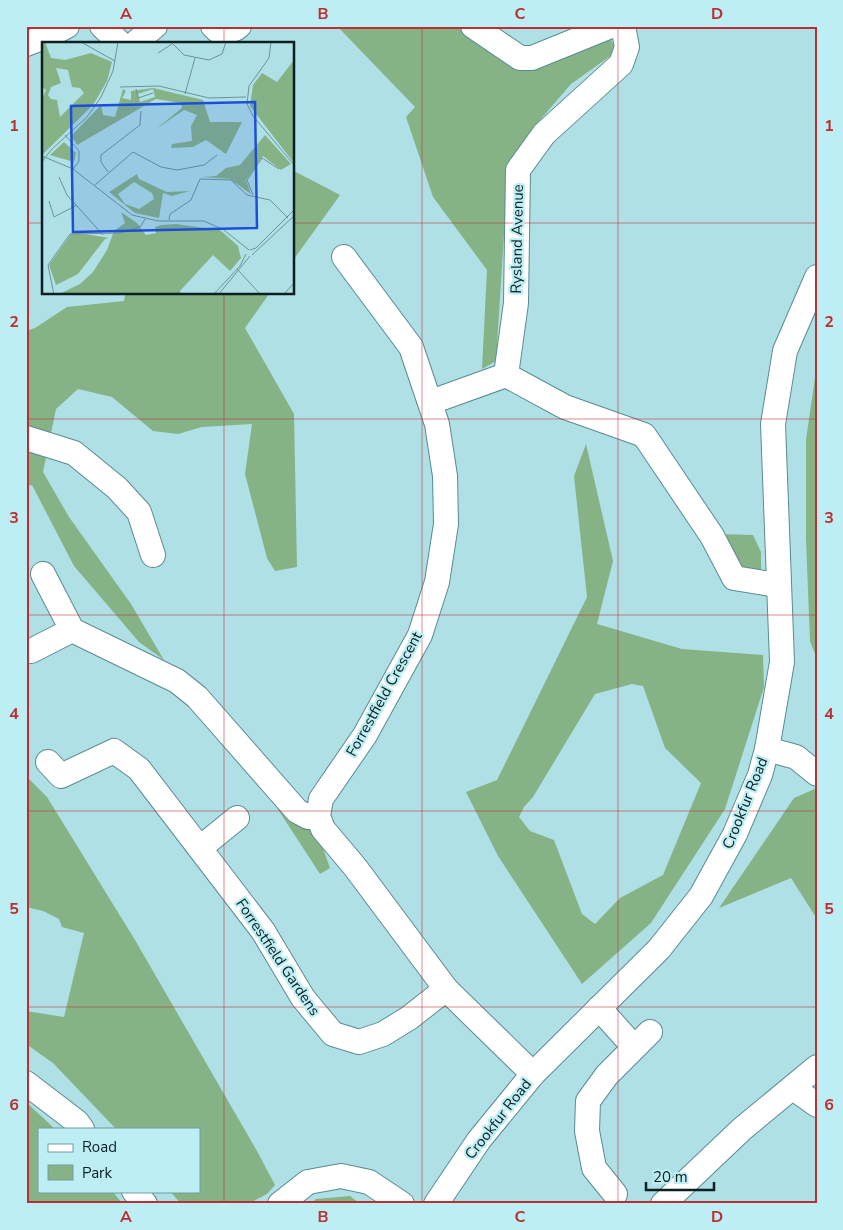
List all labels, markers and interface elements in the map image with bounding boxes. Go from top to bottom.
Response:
text: A [120,3,132,25]
text: B [317,3,329,25]
text: C [515,3,526,25]
text: D [711,3,723,25]
inset map [42,42,295,295]
text: 1 [9,115,19,137]
text: 1 [824,115,834,137]
street label: Rysland Avenue [506,184,528,294]
text: 2 [9,311,19,333]
text: 2 [824,311,834,333]
text: 3 [9,507,19,529]
text: 3 [824,507,834,529]
street label: Forrestfield Crescent [341,627,427,760]
text: 4 [9,703,19,725]
text: 4 [824,703,834,725]
street label: Crookfur Road [718,754,772,852]
street label: Forrestfield Gardens [231,895,325,1019]
text: 5 [9,898,19,920]
text: 5 [824,898,834,920]
street label: Crookfur Road [460,1075,536,1163]
text: 6 [9,1094,19,1116]
text: 6 [824,1094,834,1116]
legend [38,1128,200,1192]
text: Road [82,1137,117,1157]
scale bar [646,1160,713,1192]
text: Park [82,1163,112,1183]
text: 20 m [653,1167,688,1187]
text: A [120,1206,132,1228]
text: B [317,1206,329,1228]
text: C [515,1206,526,1228]
text: D [711,1206,723,1228]

